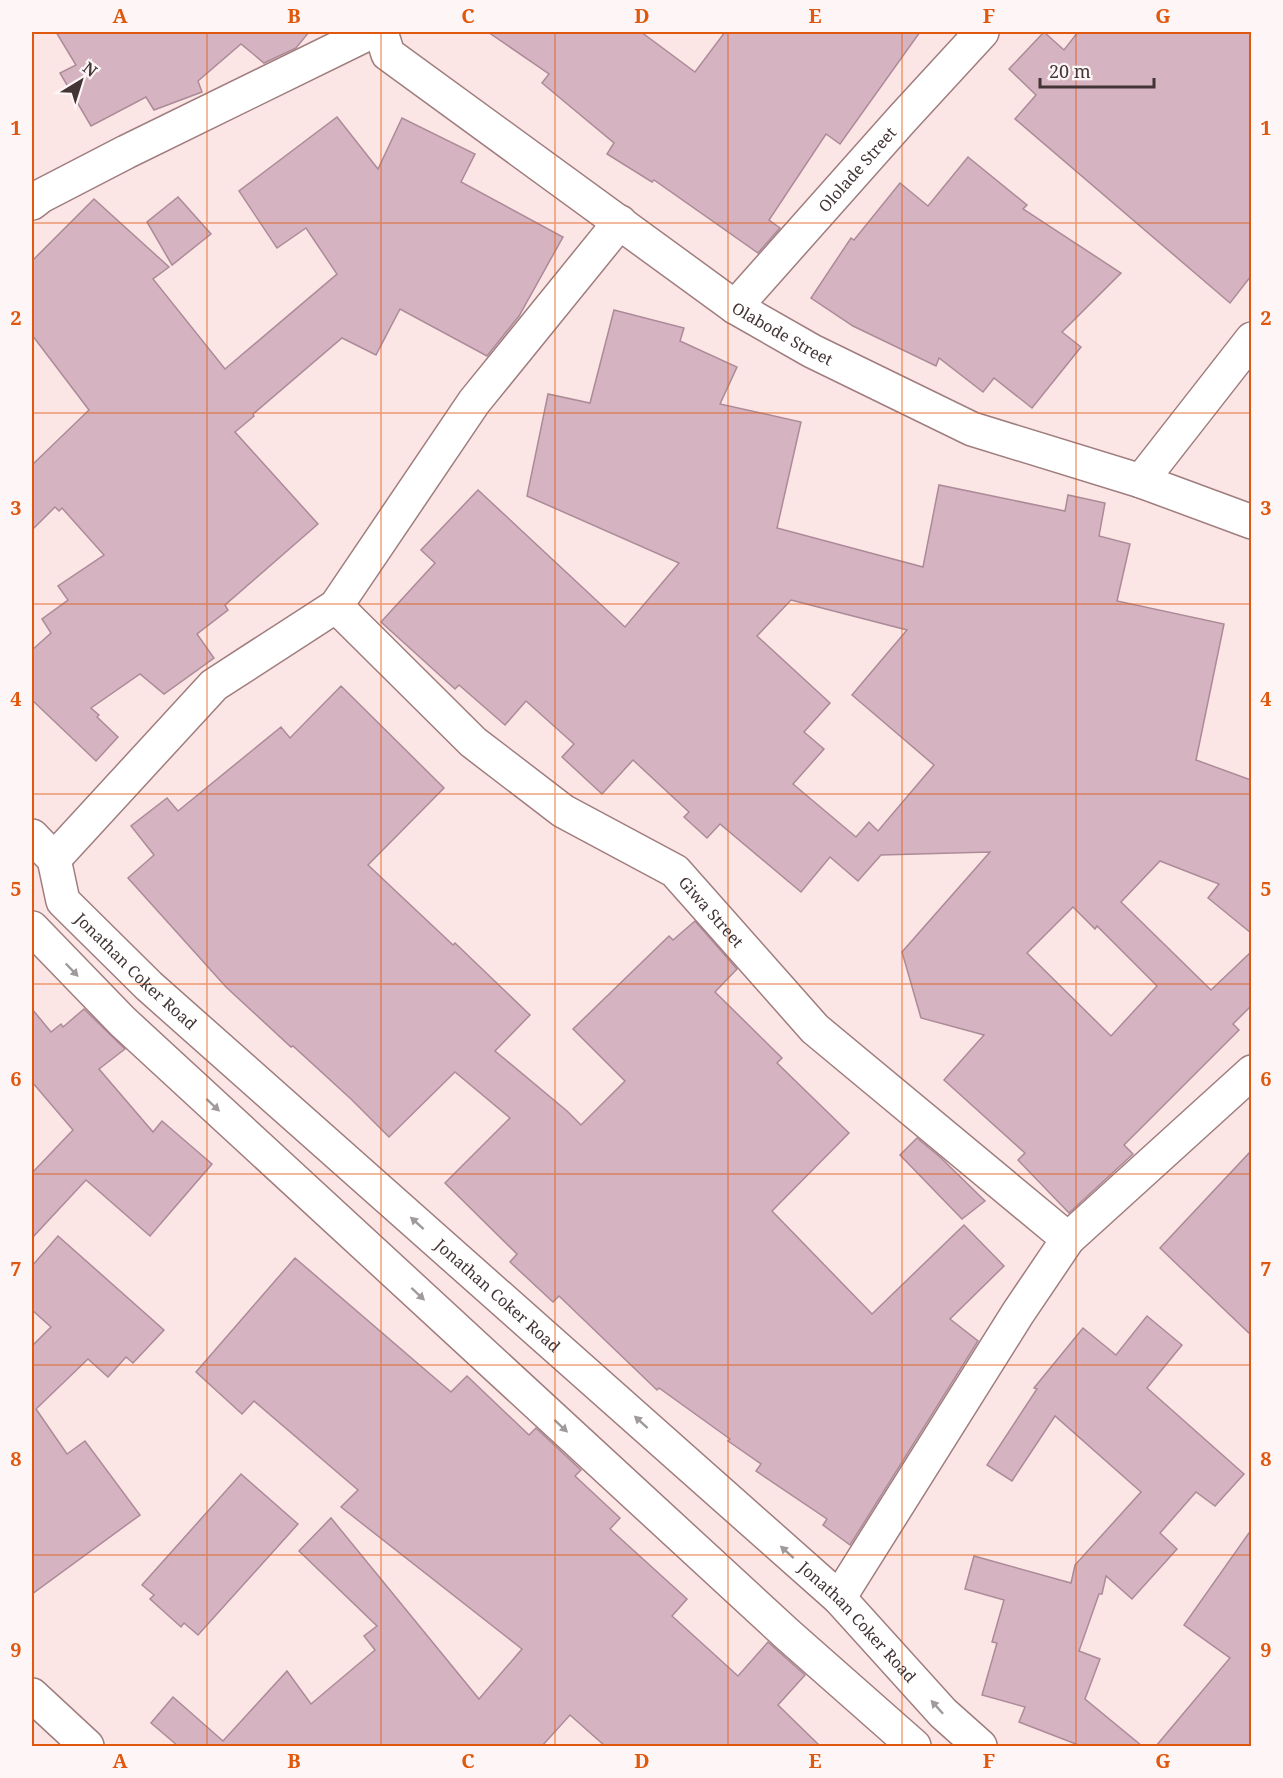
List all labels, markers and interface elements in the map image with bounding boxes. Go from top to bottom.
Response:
text: A [112,2,128,29]
text: B [287,2,301,29]
text: C [461,2,475,29]
text: D [634,2,650,29]
text: E [808,2,822,29]
text: F [983,2,995,29]
text: G [1155,2,1171,29]
north arrow [51,51,111,111]
scale bar [1040,51,1154,89]
text: N [78,57,102,82]
text: 20 m [1049,59,1091,83]
text: 1 [10,114,22,141]
text: 1 [1260,114,1272,141]
street label: Ololade Street [813,122,901,217]
street label: Olabode Street [728,297,837,371]
text: 2 [10,304,22,331]
text: 2 [1260,304,1272,331]
text: 3 [10,494,22,521]
text: 3 [1260,494,1272,521]
text: 4 [10,685,22,712]
text: 4 [1260,685,1272,712]
street label: Giwa Street [674,871,749,952]
text: 5 [10,875,22,902]
text: 5 [1260,875,1272,902]
street label: Jonathan Coker Road [69,907,202,1035]
one-way arrow [65,962,79,976]
text: 6 [10,1065,22,1092]
text: 6 [1260,1065,1272,1092]
one-way arrow [205,1098,220,1111]
one-way arrow [409,1216,424,1230]
street label: Jonathan Coker Road [430,1233,565,1357]
text: 7 [10,1255,22,1282]
text: 7 [1260,1255,1272,1282]
one-way arrow [410,1287,425,1300]
one-way arrow [634,1416,649,1429]
one-way arrow [554,1419,569,1433]
text: 8 [10,1445,22,1472]
text: 8 [1260,1445,1272,1472]
one-way arrow [780,1546,795,1559]
street label: Jonathan Coker Road [793,1556,921,1687]
text: 9 [10,1636,22,1663]
text: 9 [1260,1636,1272,1663]
one-way arrow [930,1699,944,1714]
text: A [112,1747,128,1774]
text: B [287,1747,301,1774]
text: C [461,1747,475,1774]
text: D [634,1747,650,1774]
text: E [808,1747,822,1774]
text: F [983,1747,995,1774]
text: G [1155,1747,1171,1774]

